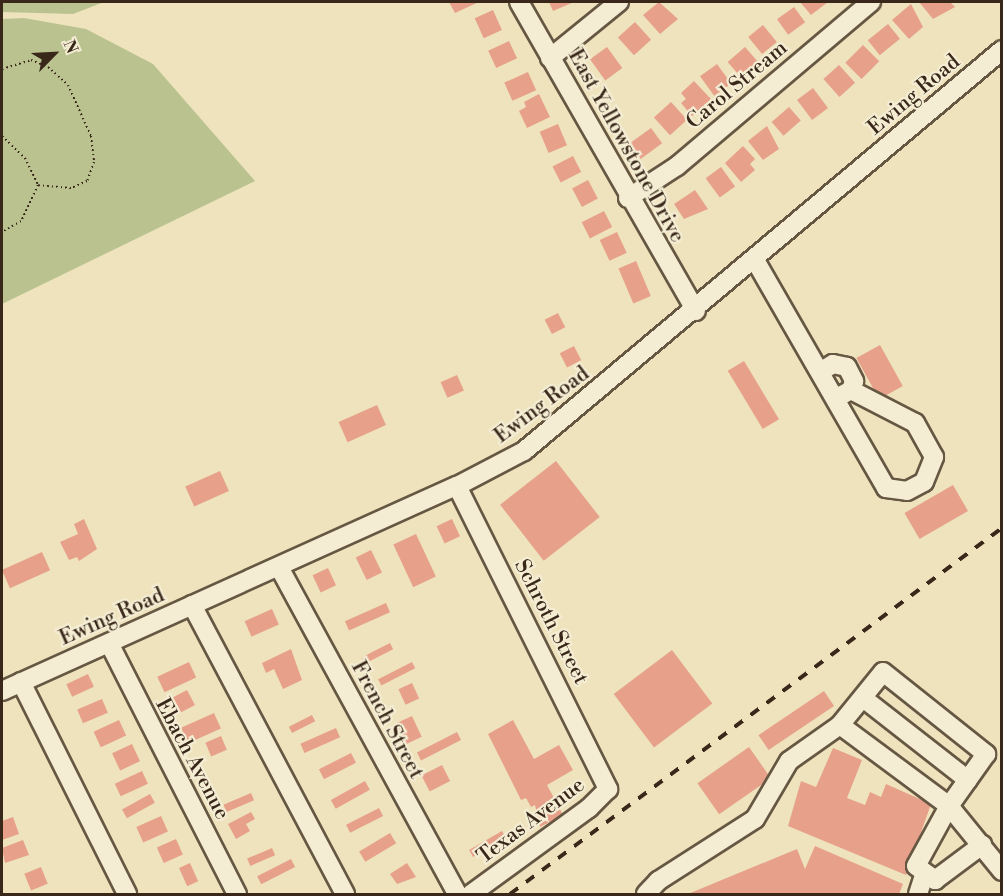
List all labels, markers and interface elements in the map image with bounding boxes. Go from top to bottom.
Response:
north arrow [24,24,84,84]
street label: Carol Stream [681,35,793,135]
text: N [59,37,82,57]
street label: East Yellowstone Drive [562,45,690,247]
street label: Ewing Road [863,49,965,141]
street label: Ewing Road [490,361,594,449]
street label: Schroth Street [509,555,593,689]
street label: Ewing Road [56,583,168,651]
street label: French Street [345,657,429,783]
street label: Ebach Avenue [150,694,234,824]
street label: Texas Avenue [472,772,590,870]

